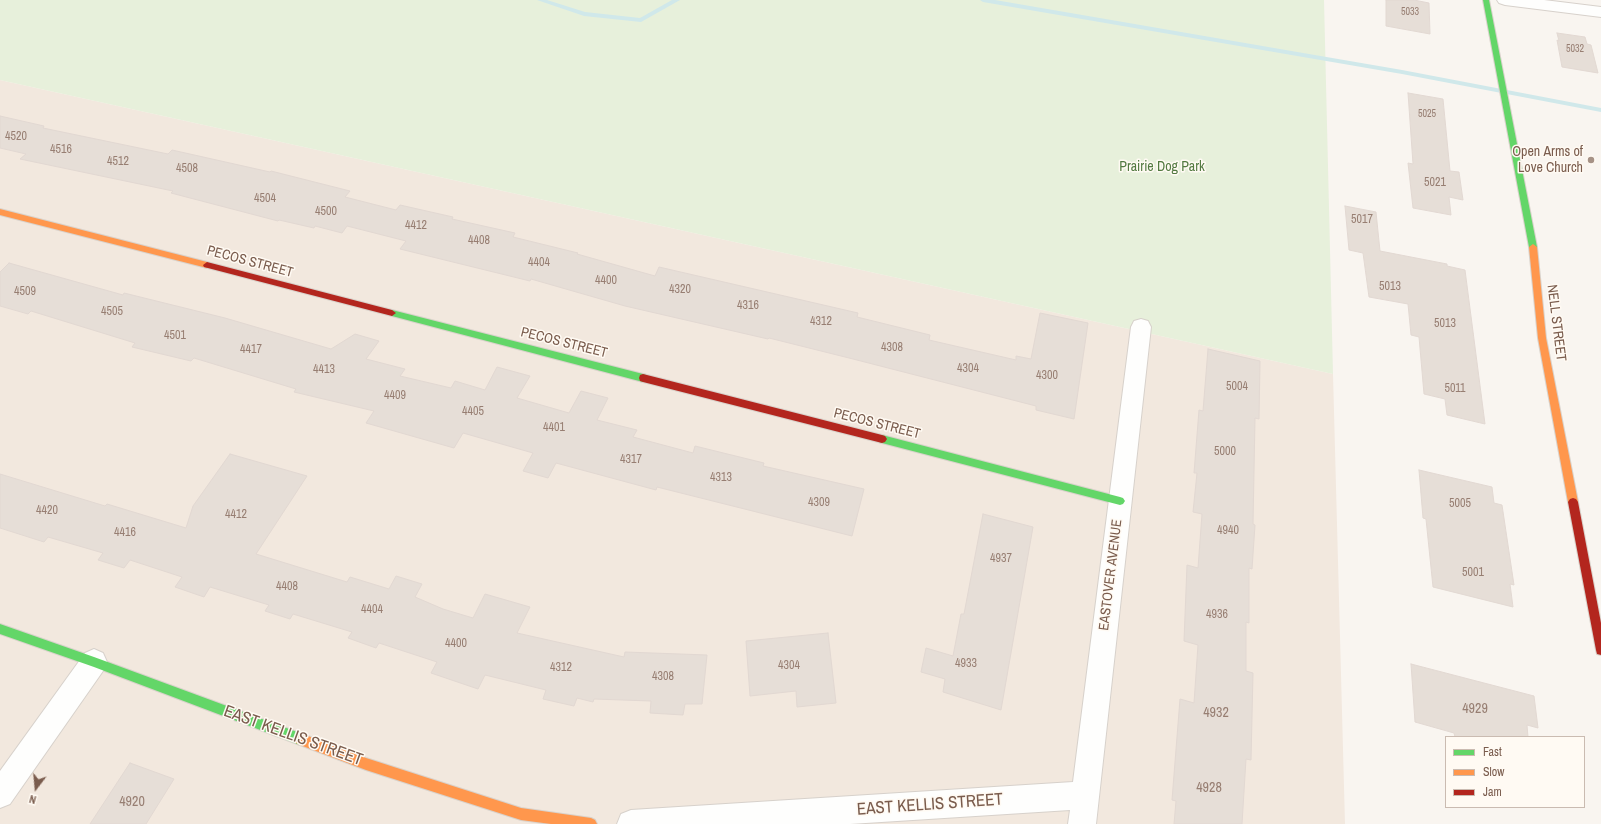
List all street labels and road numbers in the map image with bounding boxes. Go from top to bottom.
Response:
street label: PECOS STREET [205,242,295,282]
street label: NELL STREET [1543,284,1569,362]
street label: PECOS STREET [519,324,609,362]
street label: PECOS STREET [832,405,922,443]
street label: EASTOVER AVENUE [1096,518,1126,632]
street label: EAST KELLIS STREET [221,701,365,771]
street label: EAST KELLIS STREET [856,790,1004,820]

